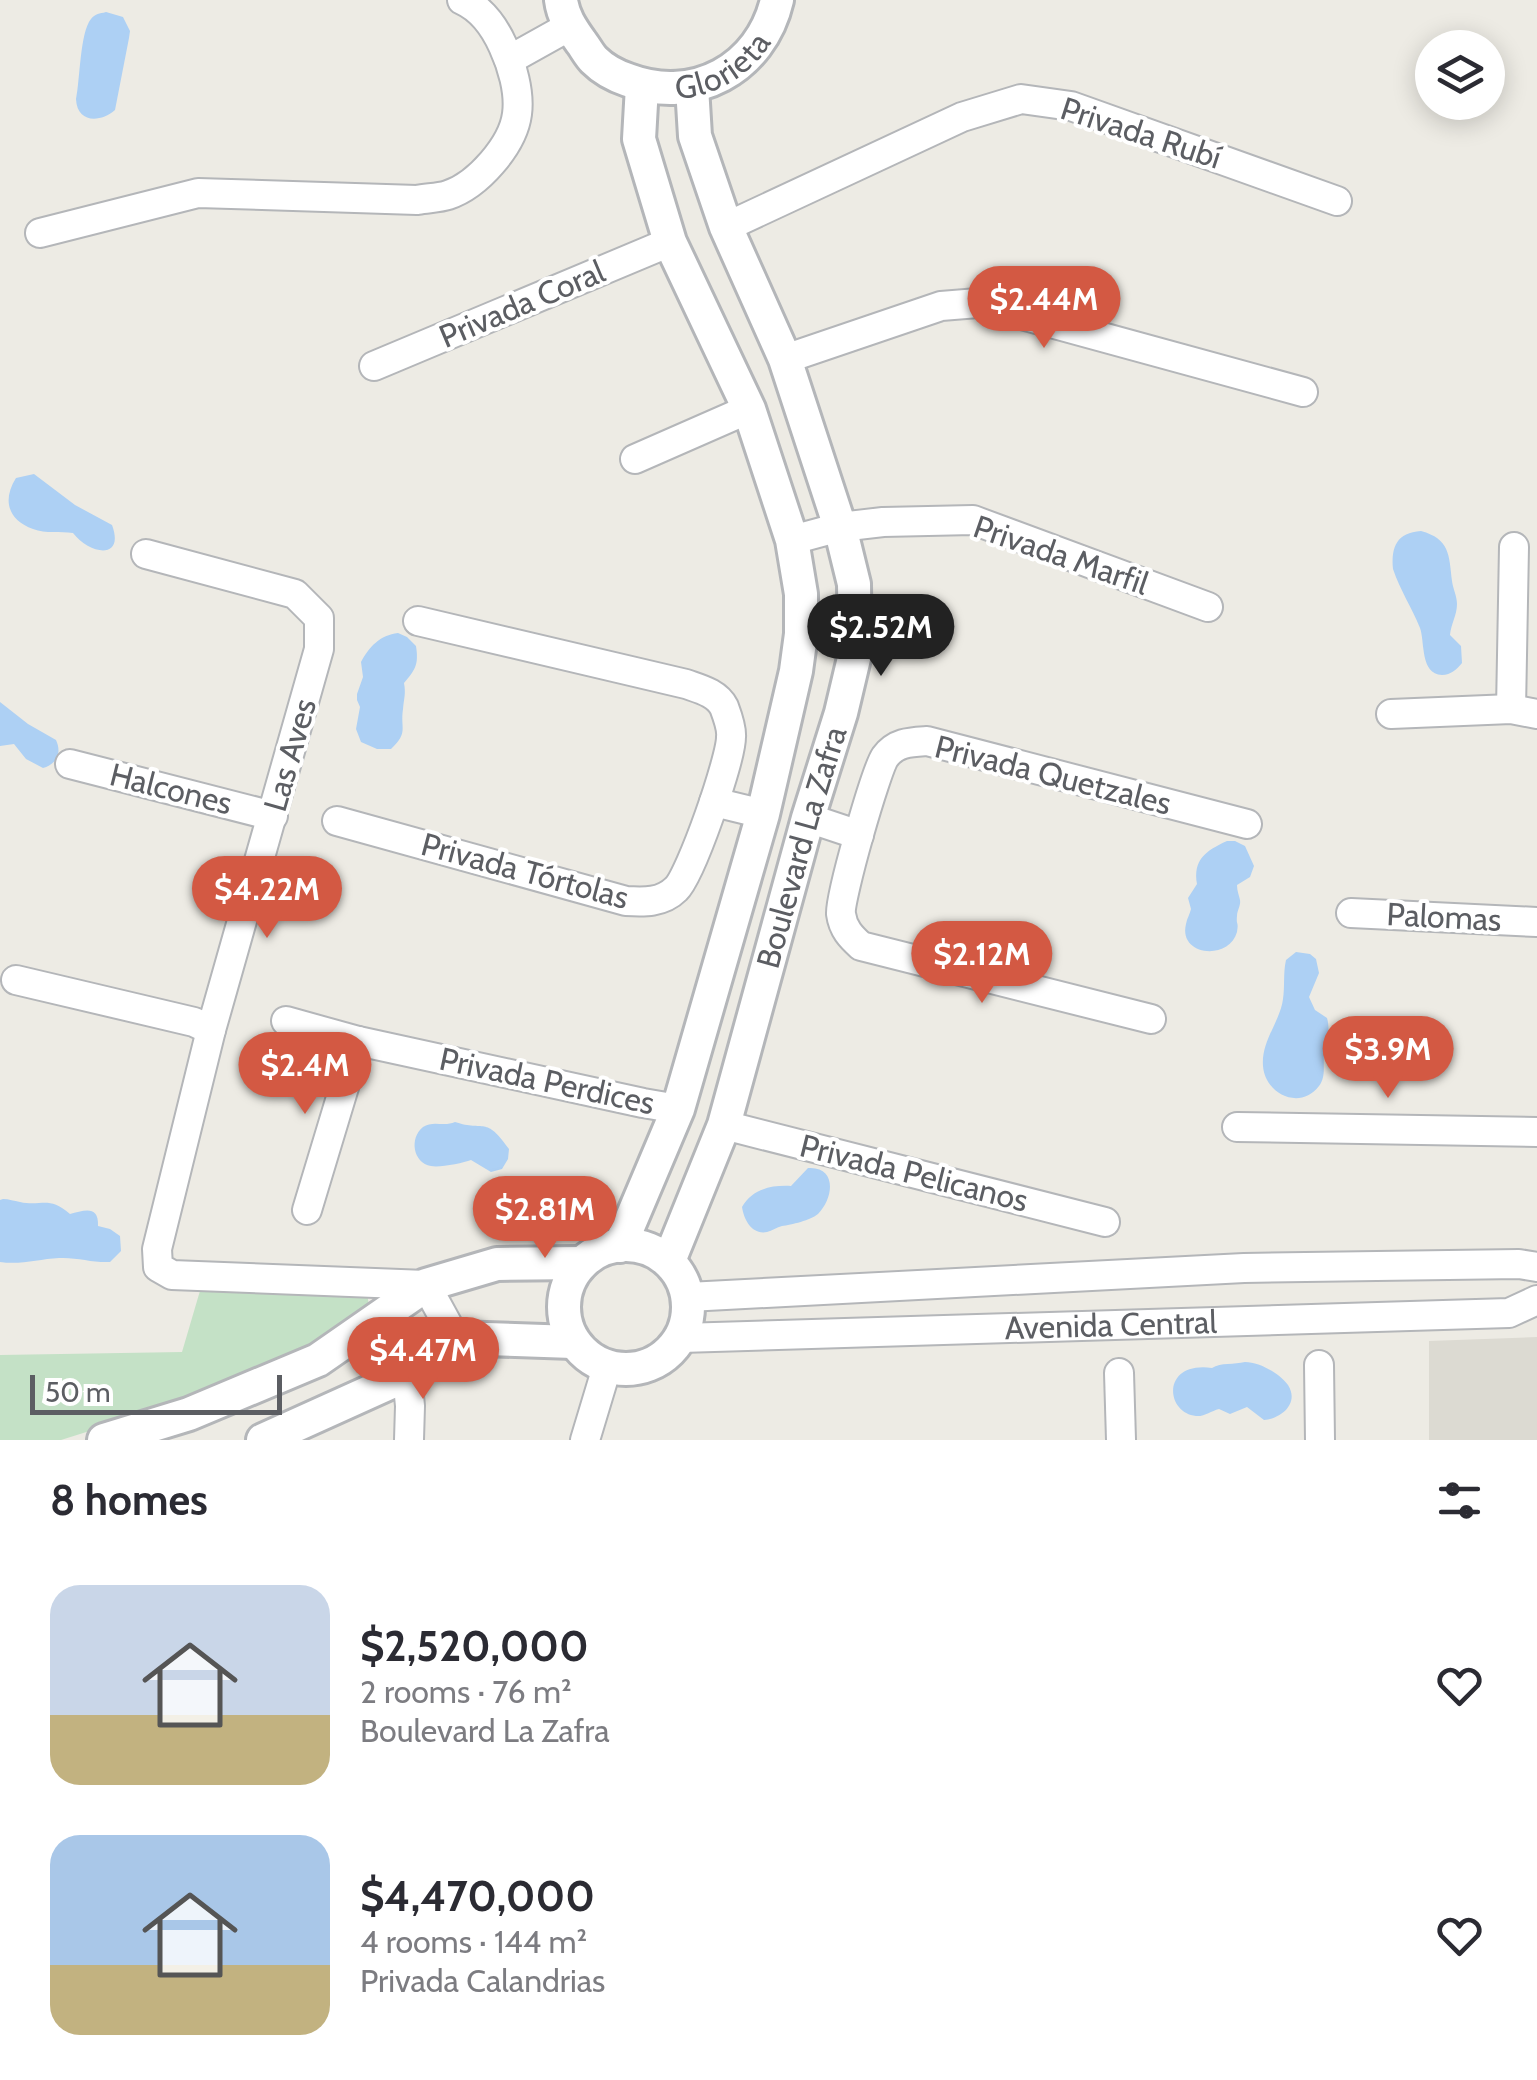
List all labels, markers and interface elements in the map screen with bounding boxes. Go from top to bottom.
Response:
street label: Glorieta [672,24,779,107]
map controls [1415,30,1505,120]
button: layers [1415,30,1505,120]
street label: Privada Rubí [1056,88,1227,177]
street label: Privada Coral [433,251,611,356]
pin: $2.44M [963,266,1125,351]
text: $2.44M [990,279,1099,318]
street label: Privada Marfil [969,506,1154,603]
pin: $2.52M [800,594,962,679]
text: $2.52M [829,607,933,646]
street label: Las Aves [255,694,324,816]
street label: Boulevard La Zafra [748,721,855,972]
street label: Privada Quetzales [931,726,1175,823]
street label: Halcones [106,755,236,822]
street label: Privada Tórtolas [417,824,633,917]
pin: $4.22M [186,856,348,941]
text: $4.22M [214,869,320,908]
street label: Palomas [1386,894,1502,939]
pin: $2.12M [901,921,1063,1006]
text: $2.12M [933,934,1031,973]
pin: $3.9M [1318,1016,1458,1101]
text: $3.9M [1345,1029,1431,1068]
pin: $2.4M [235,1032,375,1117]
street label: Privada Perdices [436,1039,658,1122]
text: $2.4M [260,1045,350,1084]
street label: Privada Pelicanos [796,1125,1032,1220]
pin: $2.81M [464,1176,626,1261]
text: $2.81M [495,1189,595,1228]
street label: Avenida Central [1004,1302,1218,1347]
pin: $4.47M [342,1317,504,1402]
text: $4.47M [369,1330,477,1369]
scale bar [30,1370,282,1414]
text: 50 m [45,1375,111,1409]
icon: filters [1432,1473,1487,1528]
text: 8 homes [50,1474,208,1526]
text: $2,520,000 [360,1620,589,1672]
icon: home [130,1625,250,1745]
icon: heart [1432,1658,1487,1713]
text: 2 rooms · 76 m² [360,1672,572,1711]
text: Boulevard La Zafra [360,1711,610,1750]
text: $4,470,000 [360,1870,595,1922]
icon: home [130,1875,250,1995]
icon: heart [1432,1908,1487,1963]
text: 4 rooms · 144 m² [360,1922,587,1961]
text: Privada Calandrias [360,1961,605,2000]

